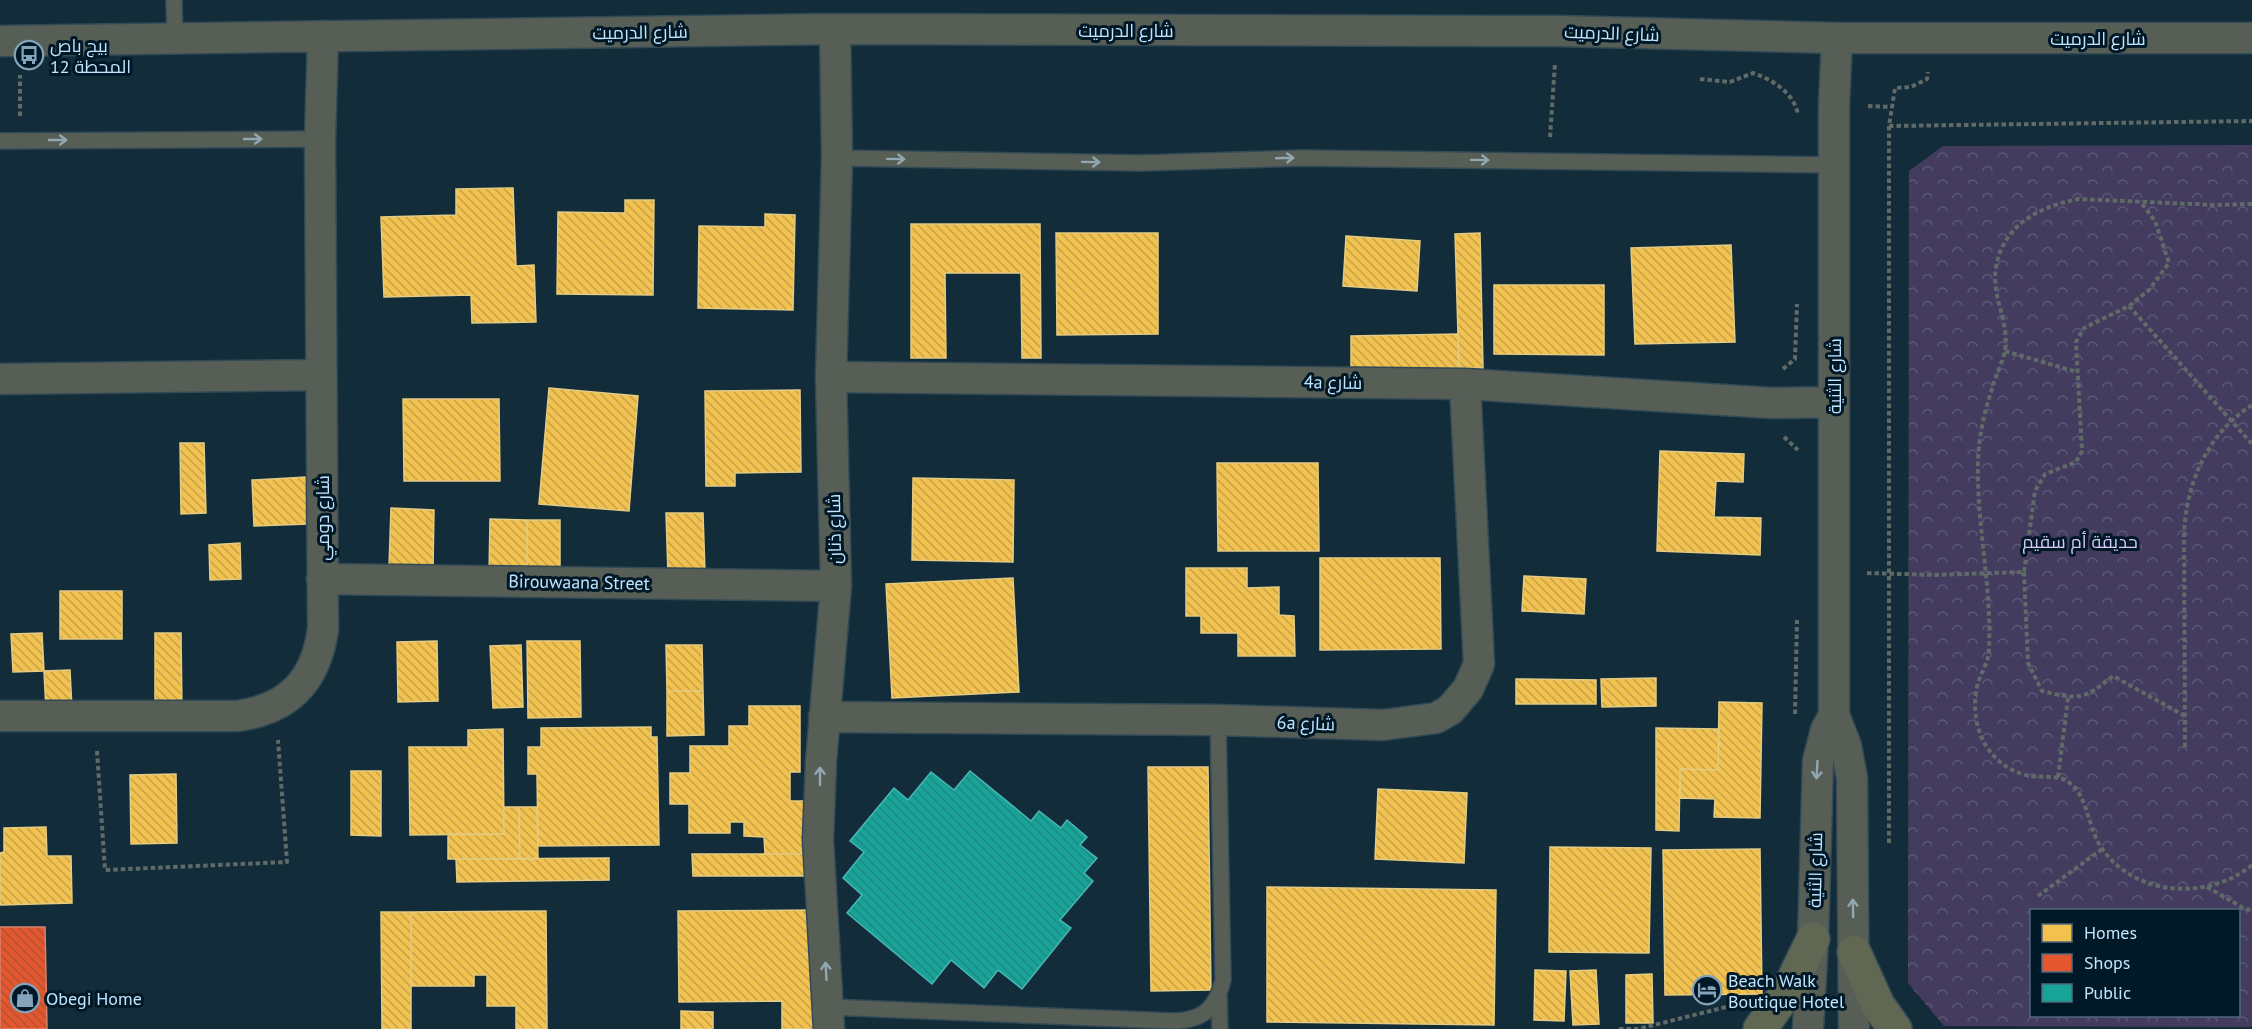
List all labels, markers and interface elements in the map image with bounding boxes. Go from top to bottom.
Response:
street label: شارع الدرميت [1078,19,1174,43]
street label: شارع الدرميت [592,20,688,45]
street label: شارع الدرميت [1564,20,1660,47]
street label: شارع الدرميت [2050,27,2146,51]
place label: بيج باص المحطة 12 [50,34,131,78]
bus stop icon: بيج باص المحطة 12 [13,39,45,71]
one-way arrow [243,133,263,145]
one-way arrow [48,134,68,146]
one-way arrow [885,153,905,165]
one-way arrow [1275,153,1295,164]
one-way arrow [1470,154,1490,166]
one-way arrow [1080,156,1100,168]
street label: شارع الثنية [1823,338,1847,414]
street label: 4a شارع [1304,370,1362,395]
street label: شارع دومي [311,475,337,561]
street label: شارع ذنان [822,494,847,564]
park label: حديقة أم سقيم [2022,530,2138,554]
street label: Birouwaana Street [508,569,650,595]
street label: 6a شارع [1276,710,1336,737]
one-way arrow [1812,759,1823,779]
one-way arrow [815,766,826,786]
street label: شارع الثنية [1803,832,1828,908]
one-way arrow [1847,898,1859,918]
legend [2030,909,2240,1017]
text: Homes [2084,921,2137,944]
text: Shops [2084,951,2130,974]
one-way arrow [820,961,831,981]
place label: Beach Walk Boutique Hotel [1728,969,1845,1013]
hotel icon: Beach Walk Boutique Hotel [1691,974,1723,1006]
text: Public [2084,981,2131,1004]
shop icon: Obegi Home [9,982,41,1014]
place label: Obegi Home [46,987,142,1010]

